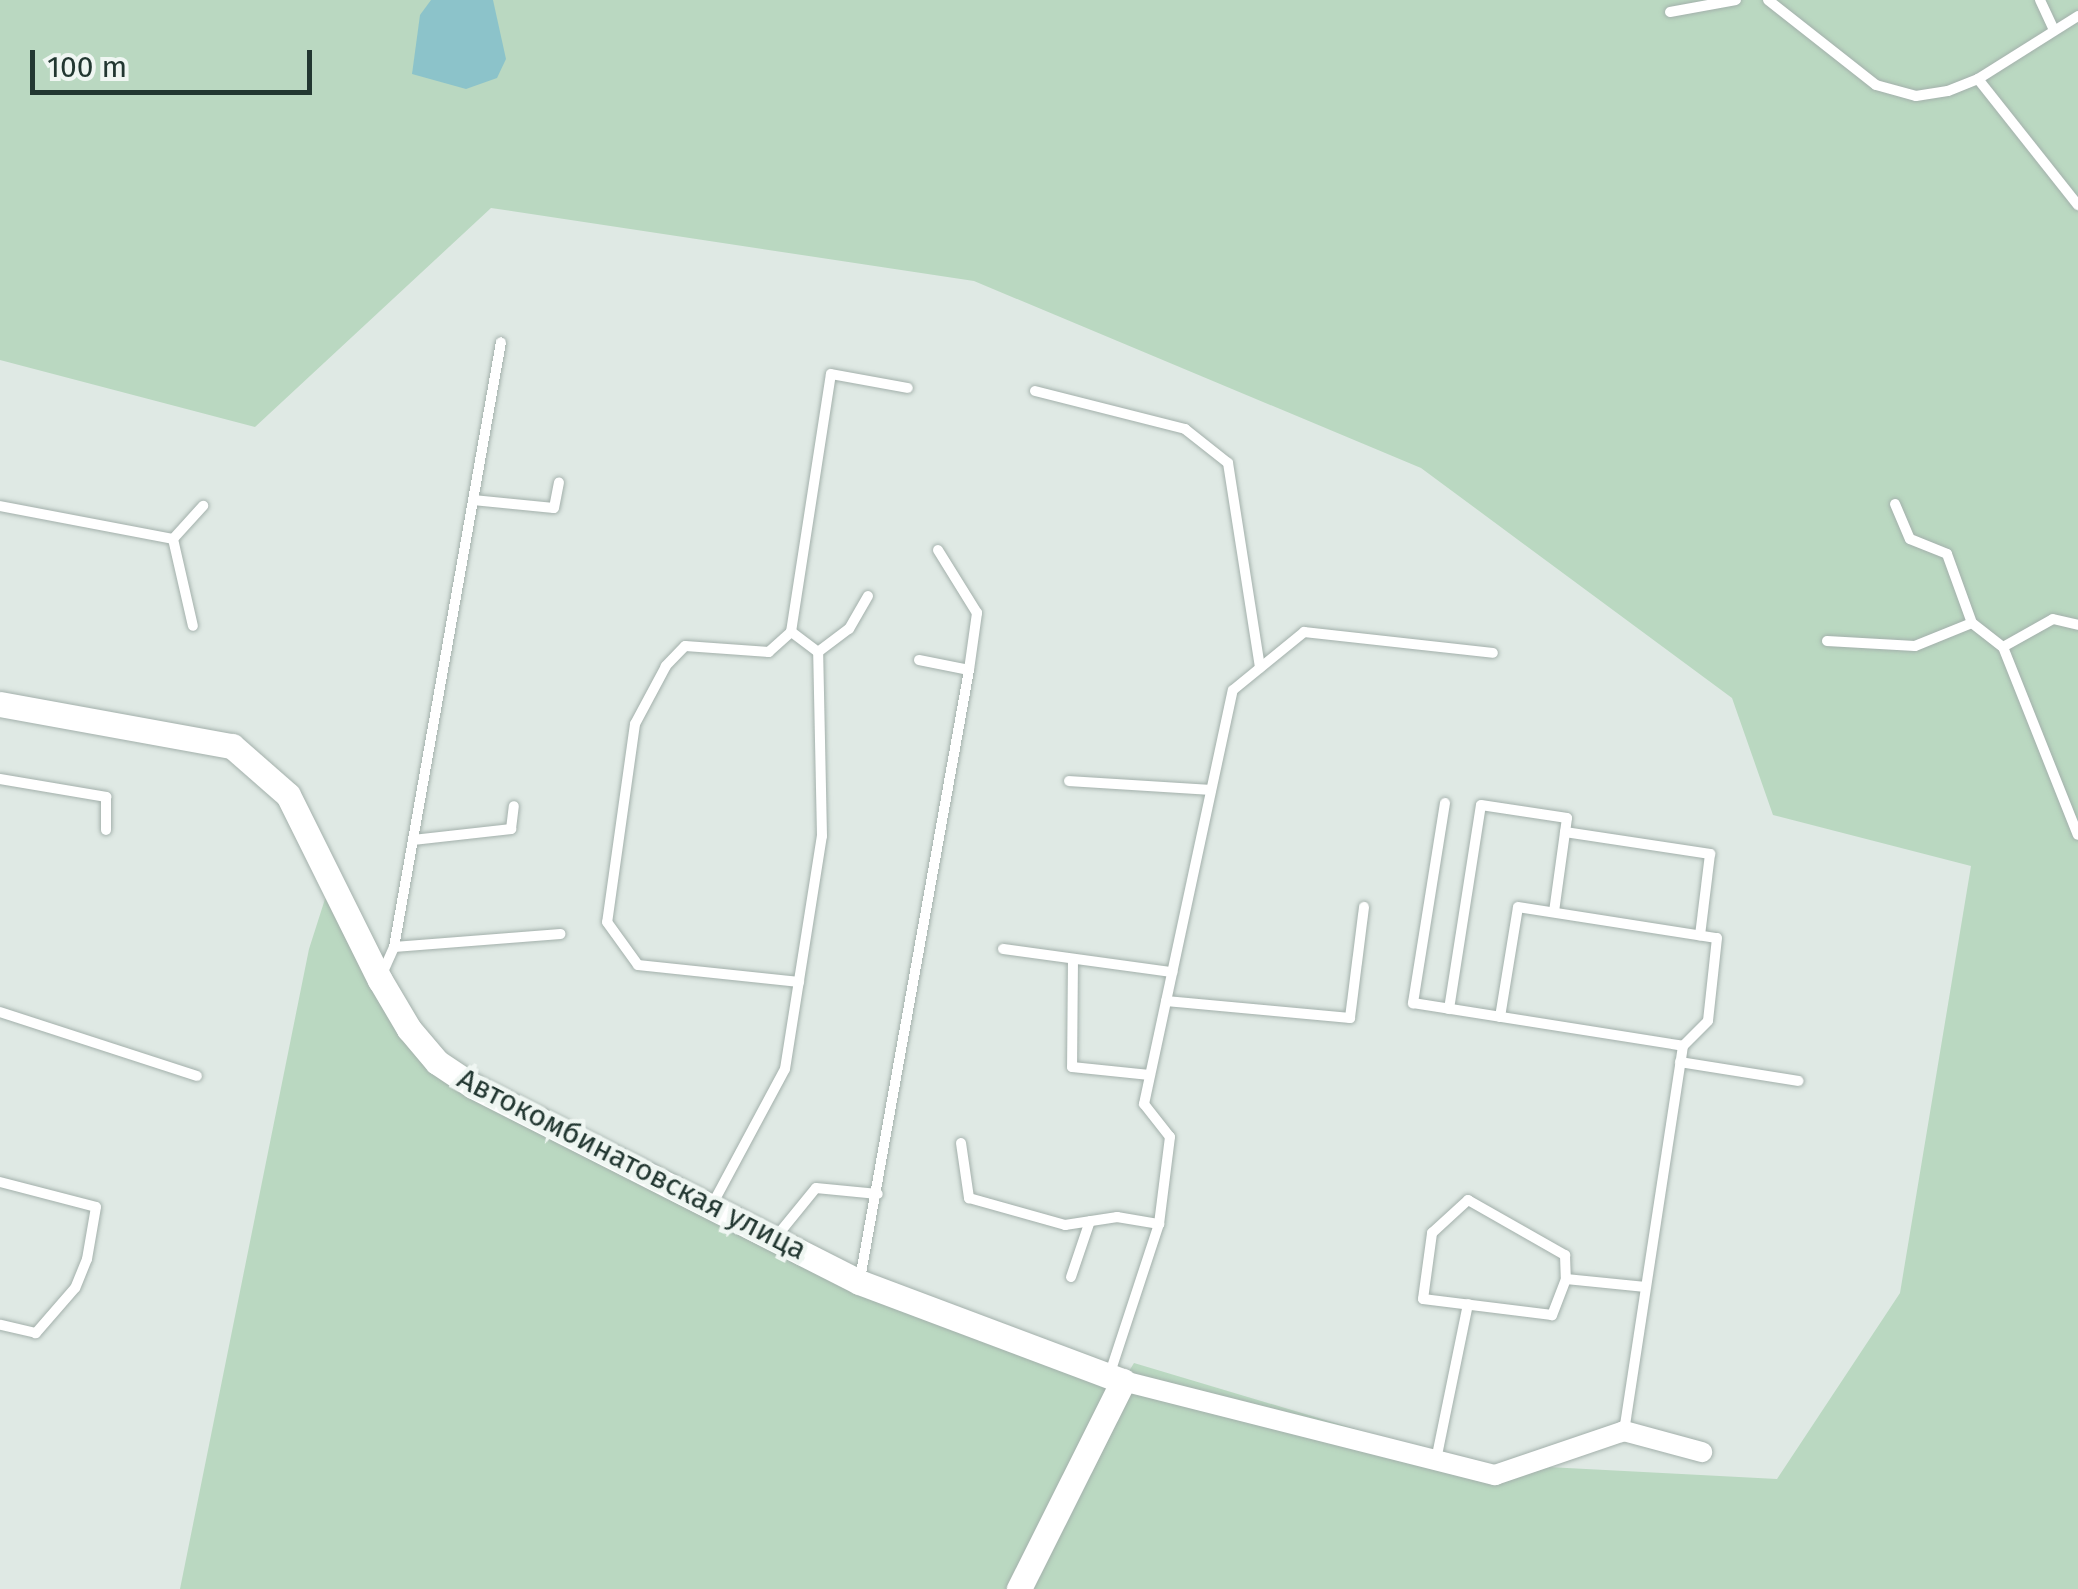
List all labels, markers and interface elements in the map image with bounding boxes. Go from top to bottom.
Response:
scale bar [35,30,318,92]
text: 100 m [47,49,127,85]
street label: Автокомбинатовская улица [452,1060,812,1268]

